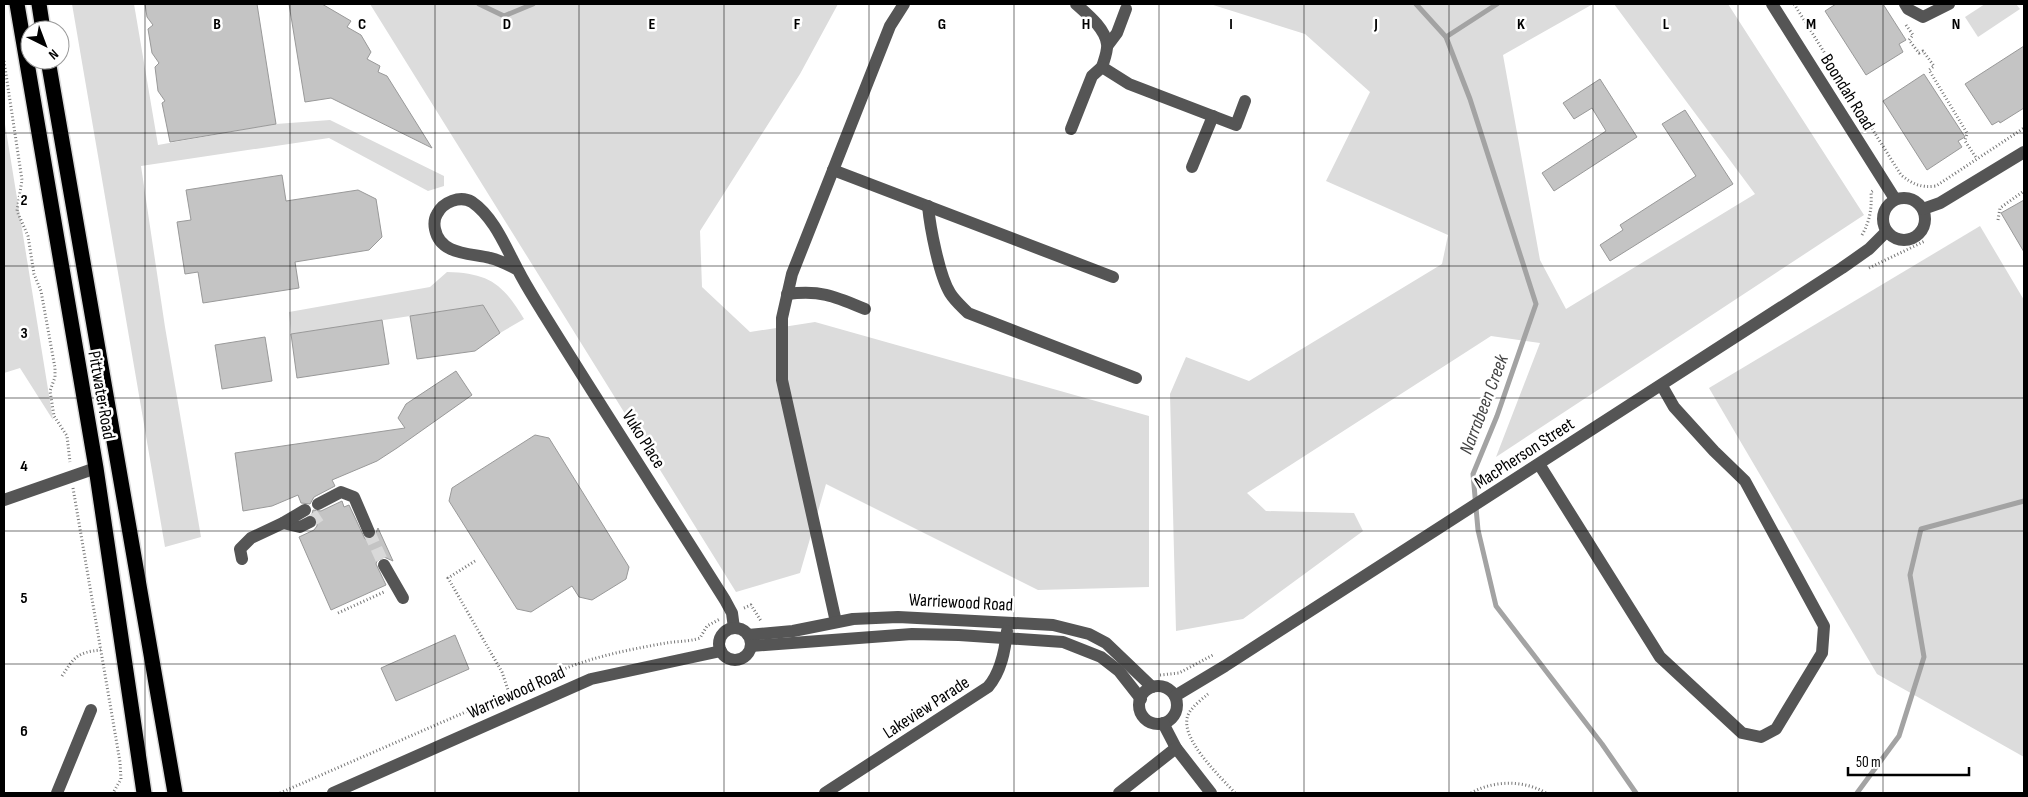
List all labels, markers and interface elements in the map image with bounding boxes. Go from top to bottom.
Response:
text: B [213,15,221,34]
text: C [358,15,366,34]
text: D [503,15,511,34]
text: E [649,15,656,34]
text: F [794,15,801,34]
text: G [938,15,946,34]
text: H [1082,15,1090,34]
text: I [1229,15,1233,34]
text: J [1373,15,1378,34]
text: K [1517,15,1525,34]
text: L [1663,15,1670,34]
text: M [1806,15,1816,34]
text: N [1952,15,1960,34]
north arrow [20,20,70,70]
text: N [45,45,62,63]
street label: Boondah Road [1816,50,1879,134]
text: 2 [20,191,28,210]
text: 3 [20,324,28,343]
street label: Pittwater Road [83,349,120,441]
water label: Narrabeen Creek [1455,351,1514,458]
street label: Vuko Place [618,406,670,472]
street label: MacPherson Street [1470,413,1579,493]
text: 4 [20,457,28,476]
text: 5 [20,589,28,608]
street label: Warriewood Road [908,589,1014,616]
street label: Warriewood Road [464,662,568,723]
street label: Lakeview Parade [879,672,973,743]
text: 6 [20,722,28,741]
scale bar [1848,744,1969,776]
text: 50 m [1856,753,1881,772]

